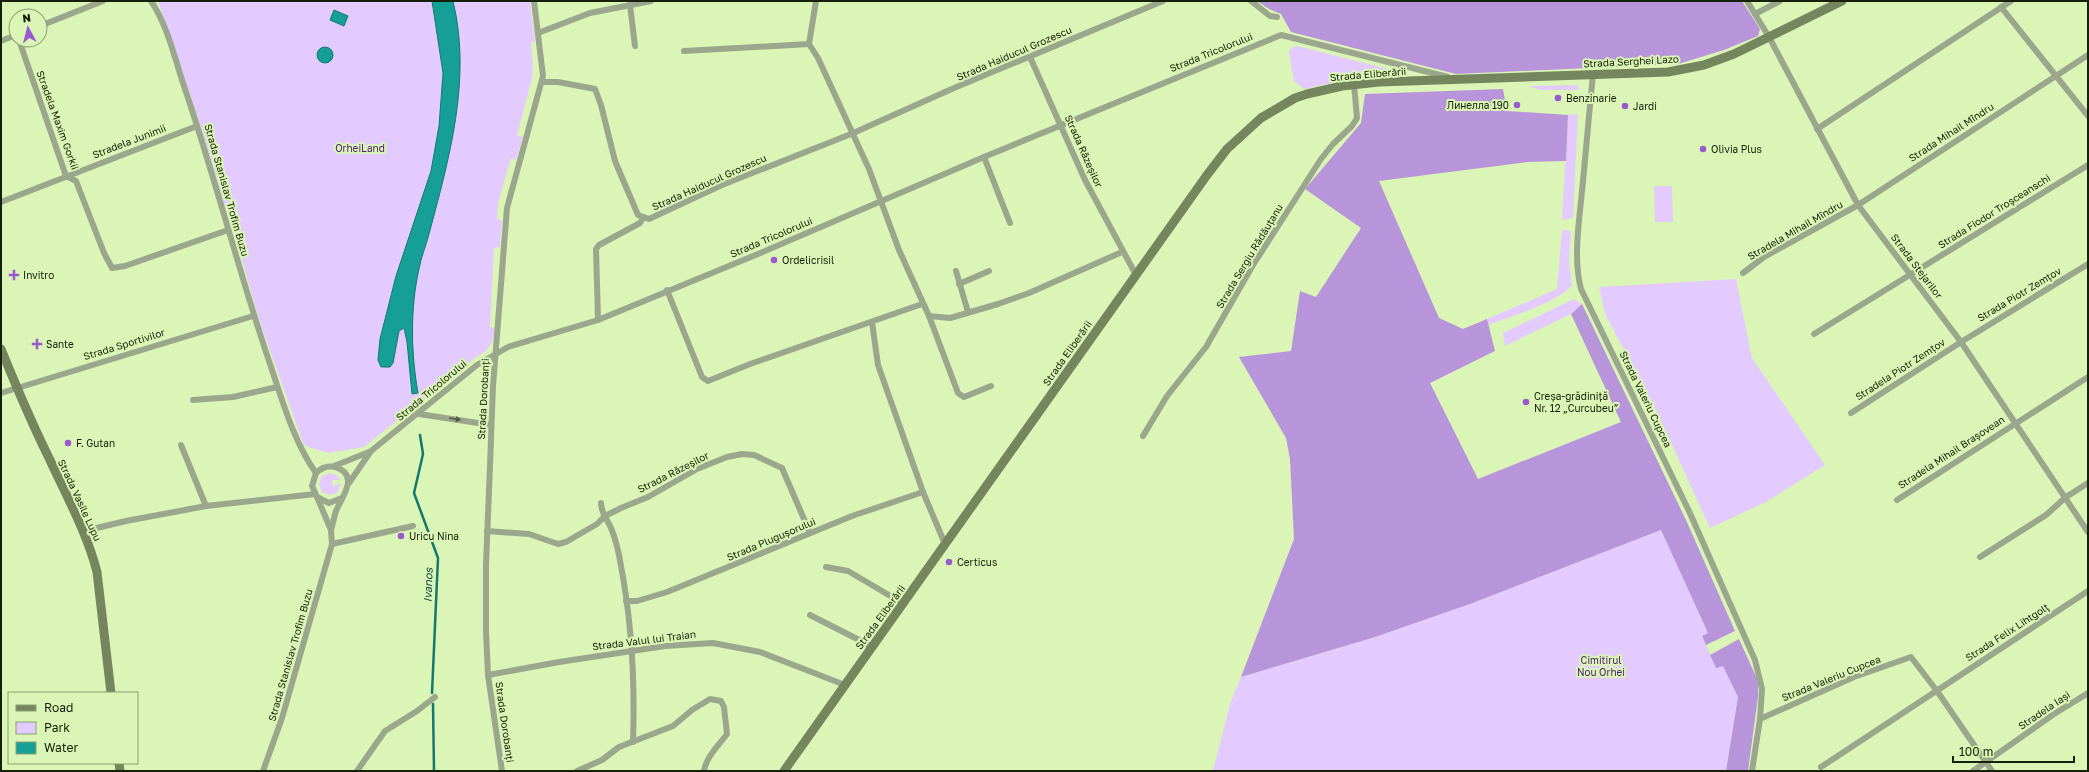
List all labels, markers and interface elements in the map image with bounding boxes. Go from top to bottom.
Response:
north arrow [8,8,48,48]
text: N [22,11,32,25]
street label: Strada Haiducul Grozescu [955,23,1073,83]
street label: Strada Tricolorului [1168,30,1254,74]
street label: Strada Serghei Lazo [1583,53,1679,69]
street label: Strada Eliberării [1329,65,1407,83]
street label: Stradela Maxim Gorkii [34,69,82,171]
place label: Benzinarie [1566,92,1617,104]
marker: Benzinarie [1553,93,1563,103]
place label: Линелла 190 [1447,99,1509,111]
marker: Линелла 190 [1512,100,1522,110]
place label: Jardi [1633,100,1657,112]
street label: Strada Mihail Mîndru [1906,100,1996,164]
marker: Jardi [1620,101,1630,111]
street label: Strada Răzeșilor [1062,113,1105,190]
street label: Stradela Junimii [91,121,167,161]
street label: Strada Stanislav Trofim Buzu [202,122,252,258]
park label: OrheiLand [335,142,385,154]
place label: Olivia Plus [1711,143,1762,155]
marker: Olivia Plus [1698,144,1708,154]
street label: Strada Haiducul Grozescu [650,151,768,213]
street label: Strada Fiodor Troșceanschi [1936,171,2053,251]
street label: Stradela Mihail Mîndru [1745,198,1845,262]
street label: Strada Sergiu Rădăuțanu [1213,202,1286,311]
street label: Strada Tricolorului [728,214,814,260]
street label: Strada Stejarilor [1889,231,1945,301]
place label: Ordelicrisil [782,254,834,266]
marker: Ordelicrisil [769,255,779,265]
street label: Strada Piotr Zemțov [1975,264,2064,325]
marker: Invitro [8,269,20,281]
place label: Invitro [23,269,54,281]
street label: Strada Eliberării [1040,318,1094,388]
street label: Strada Sportivilor [82,326,166,362]
street label: Stradela Piotr Zemțov [1853,335,1948,403]
marker: Sante [31,338,43,350]
place label: Sante [46,338,74,350]
street label: Strada Valeriu Cupcea [1617,349,1675,449]
street label: Strada Tricolorului [393,357,469,423]
street label: Strada Dorobanți [475,358,492,440]
place label: Creșa-grădiniță Nr. 12 „Curcubeu” [1534,390,1619,414]
marker: Creșa-grădiniță Nr. 12 „Curcubeu” [1521,397,1531,407]
street label: Stradela Mihail Brașovean [1895,413,2007,492]
one-way arrow [449,417,461,423]
place label: F. Gutan [76,437,115,449]
marker: F. Gutan [63,438,73,448]
street label: Strada Răzeșilor [635,449,711,496]
street label: Strada Vasile Lupu [56,457,104,543]
street label: Strada Plugușorului [725,515,818,564]
place label: Uricu Nina [409,530,459,542]
marker: Uricu Nina [396,531,406,541]
place label: Certicus [957,556,997,568]
marker: Certicus [944,557,954,567]
water label: Ivanos [420,566,435,603]
street label: Strada Eliberării [853,582,907,652]
street label: Strada Stanislav Trofim Buzu [265,587,315,723]
street label: Strada Felix Lihtgolţ [1963,601,2051,663]
street label: Strada Valul lui Traian [592,628,696,652]
street label: Strada Valeriu Cupcea [1780,653,1882,703]
park label: Cimitirul Nou Orhei [1577,654,1625,678]
street label: Strada Dorobanți [492,681,517,763]
street label: Stradela Iași [2016,688,2073,733]
legend [8,692,138,764]
text: Road [44,700,73,715]
text: Park [44,720,70,735]
scale bar [1953,738,2074,764]
text: Water [44,740,78,755]
text: 100 m [1959,744,1993,759]

